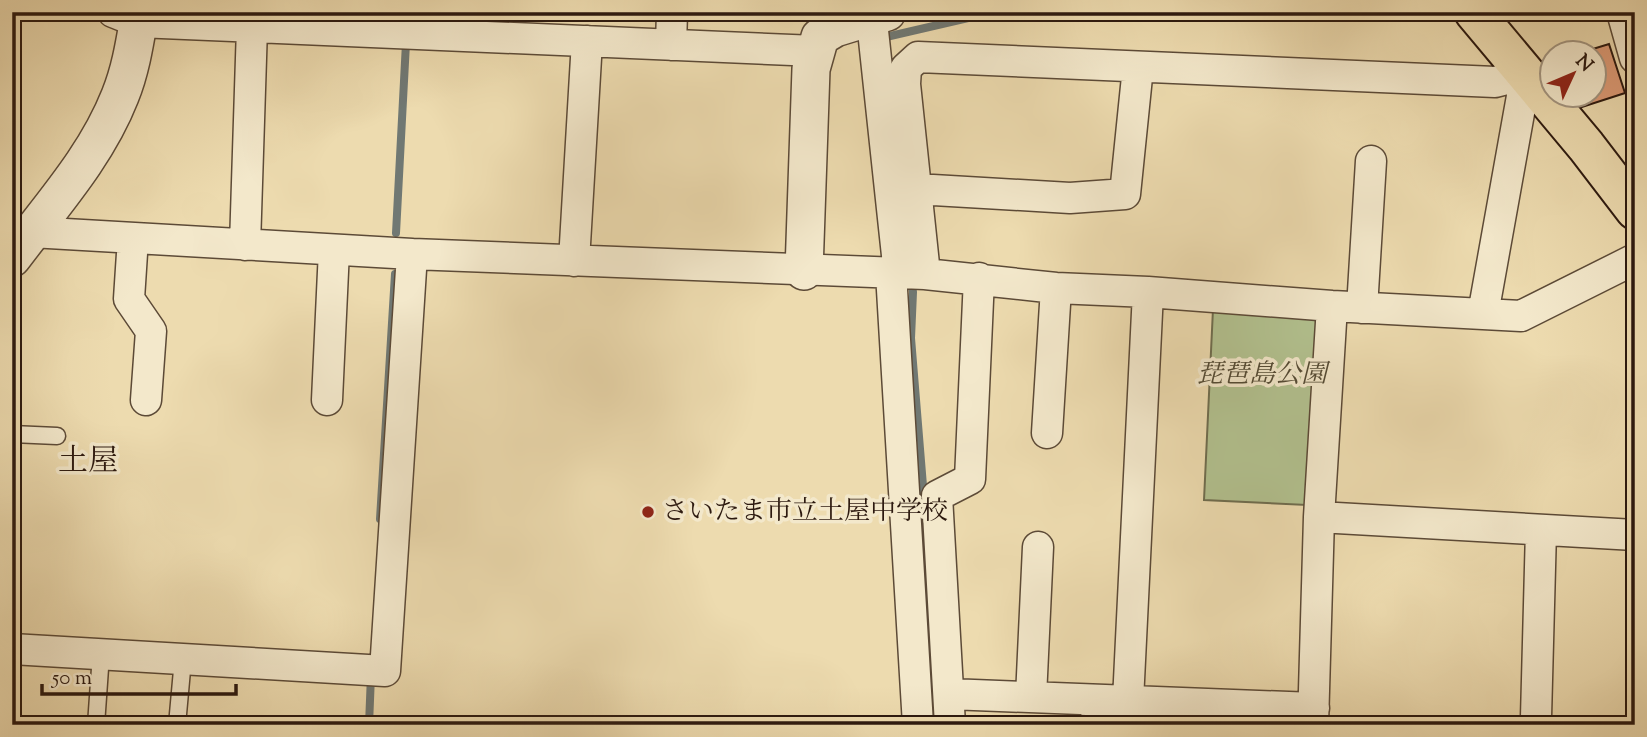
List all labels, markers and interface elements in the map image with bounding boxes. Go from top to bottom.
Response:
north arrow [1538,38,1608,108]
text: N [1568,49,1598,79]
park label: 琵琶島公園 [1197,357,1331,394]
district label: 土屋 [58,441,118,484]
place label: さいたま市立土屋中学校 [662,494,948,531]
marker: さいたま市立土屋中学校 [640,504,656,520]
scale bar [42,653,236,697]
text: 50 m [51,664,92,694]

